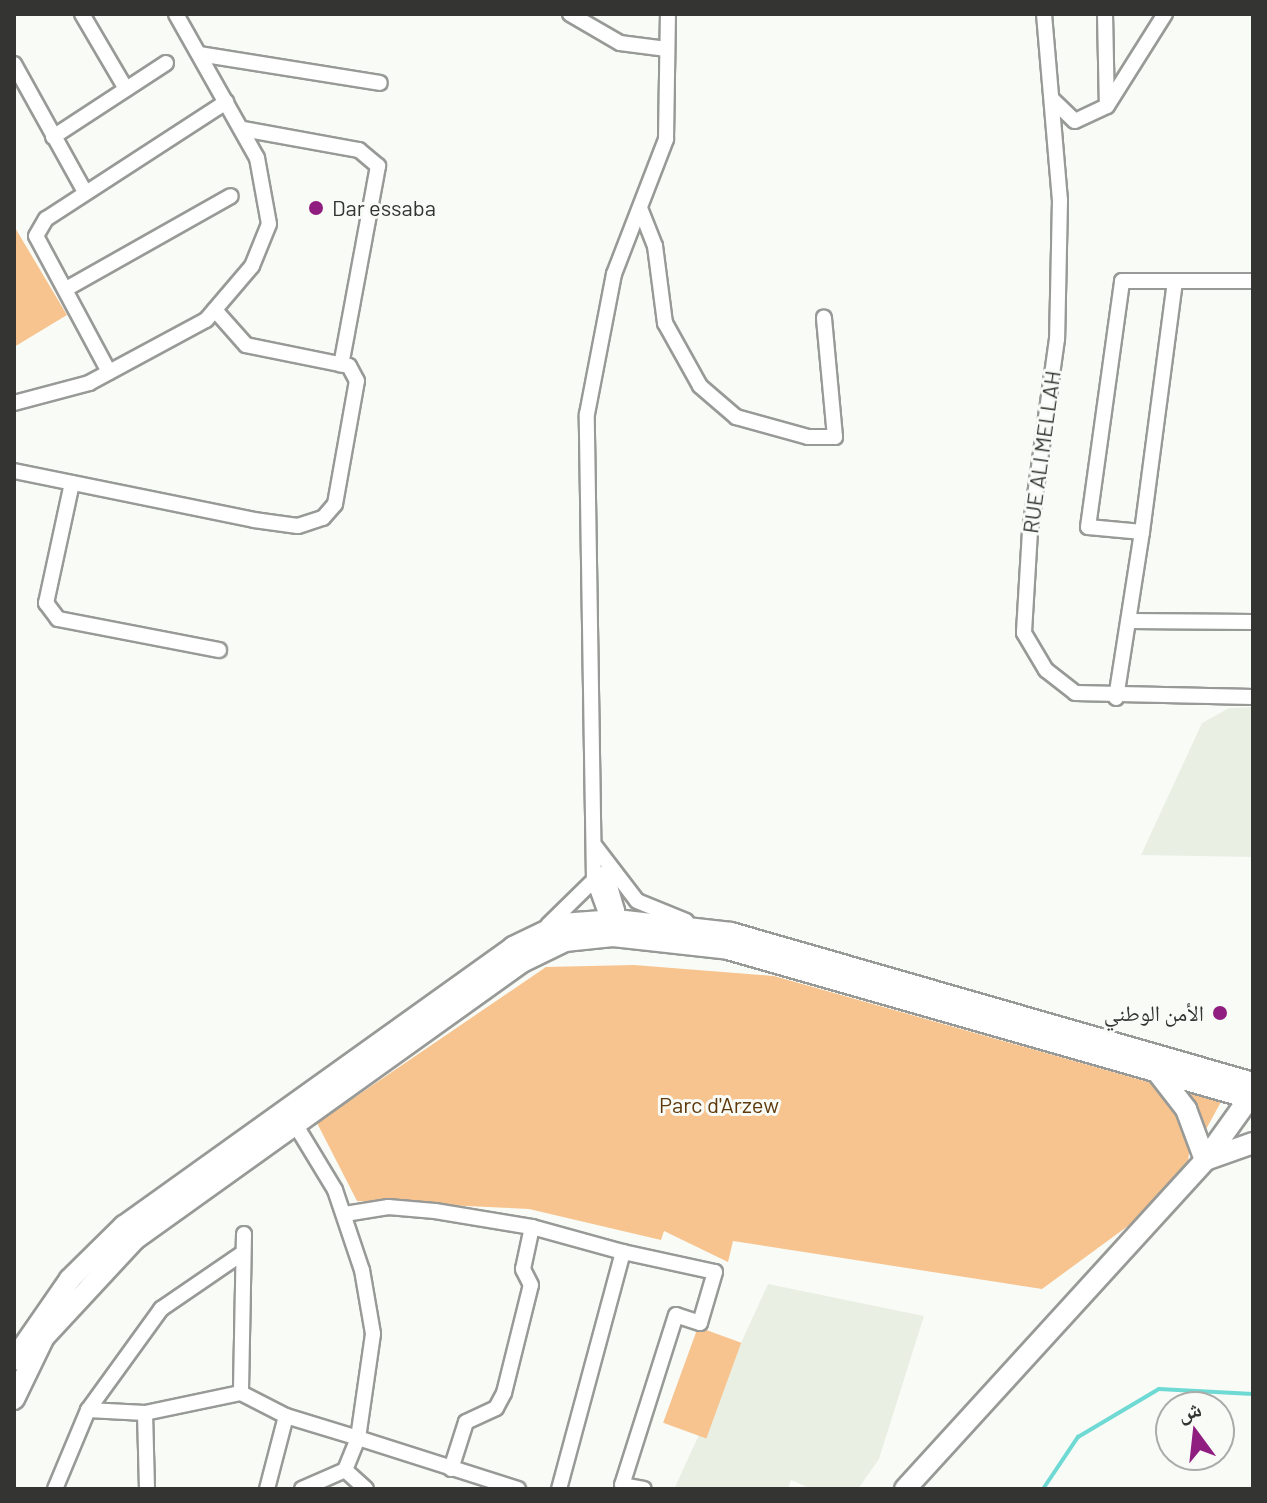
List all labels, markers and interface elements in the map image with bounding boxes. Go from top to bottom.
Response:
place label: Dar essaba [332,195,436,221]
marker: Dar essaba [307,199,325,217]
street label: RUE ALI MELLAH [1017,369,1065,535]
place label: الأمن الوطني [1104,1000,1204,1026]
marker: الأمن الوطني [1211,1004,1229,1022]
park label: Parc d'Arzew [659,1092,779,1118]
north arrow [1155,1391,1235,1471]
text: ش [1175,1394,1204,1425]

